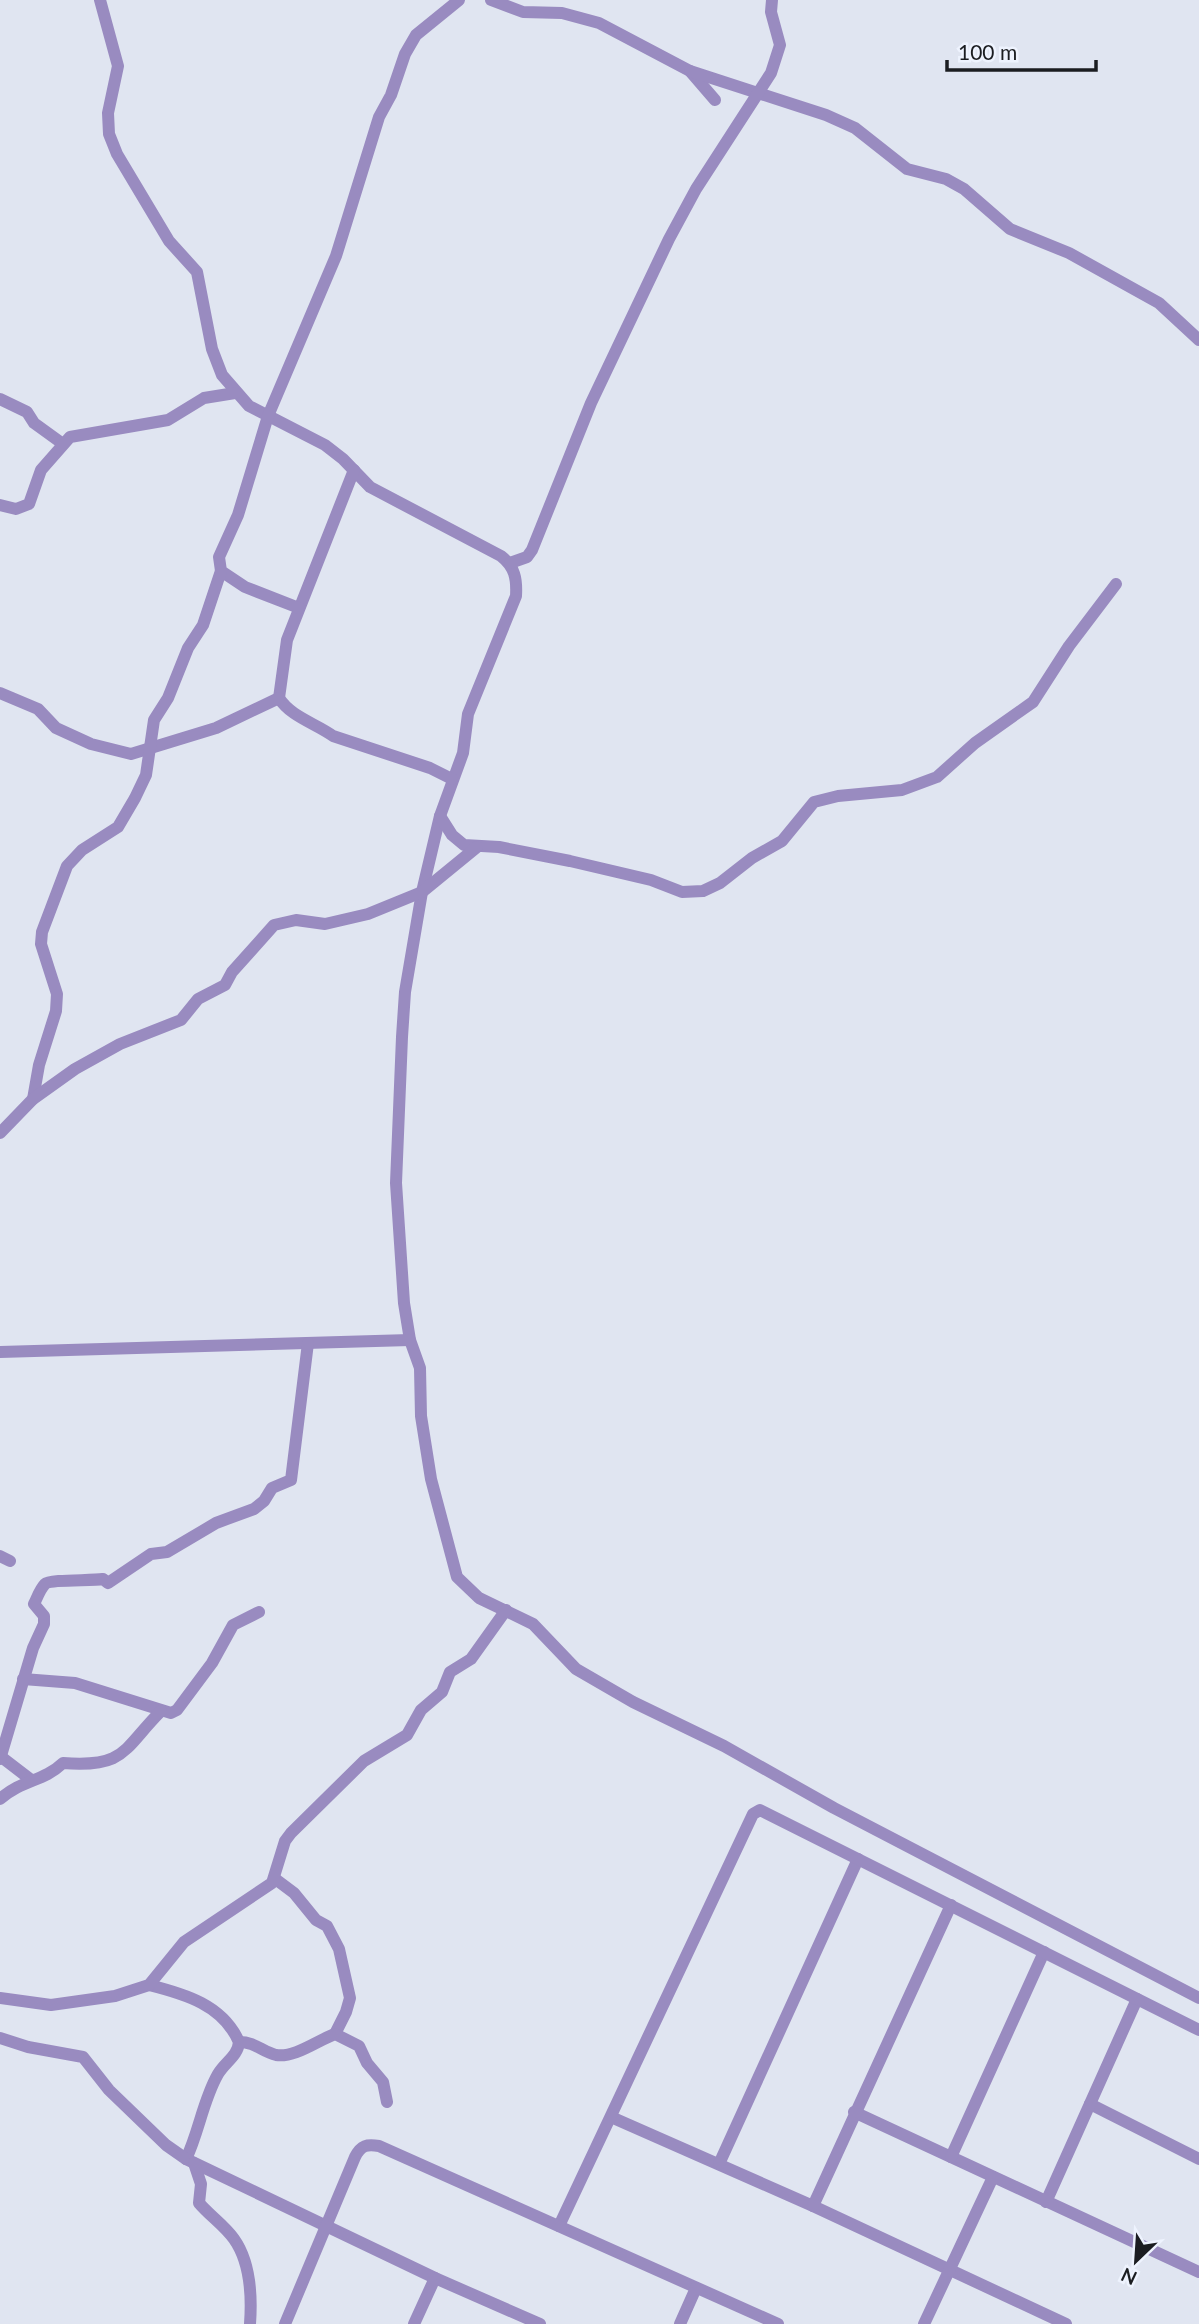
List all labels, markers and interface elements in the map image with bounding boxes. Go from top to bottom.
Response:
scale bar [947,28,1096,72]
text: 100 m [958,39,1017,64]
north arrow [1101,2226,1171,2296]
text: N [1117,2263,1140,2290]

